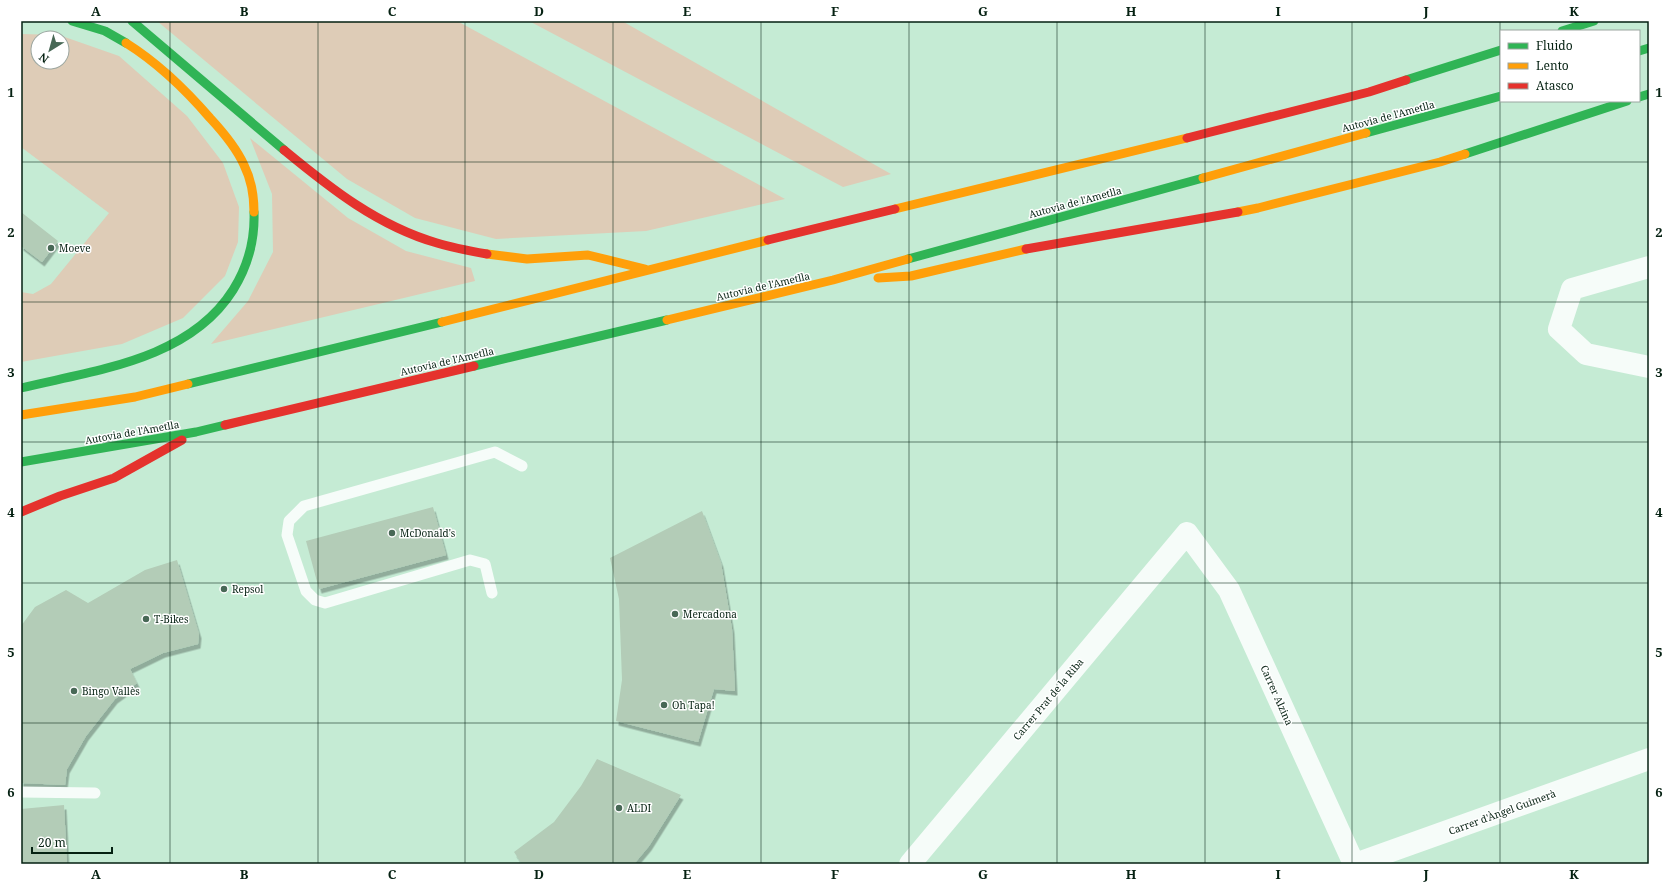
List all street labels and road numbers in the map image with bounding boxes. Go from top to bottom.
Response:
street label: Autovia de l'Ametlla [1340,97,1436,135]
street label: Autovia de l'Ametlla [1027,183,1123,221]
street label: Autovia de l'Ametlla [715,268,811,304]
street label: Autovia de l'Ametlla [399,343,495,379]
street label: Autovia de l'Ametlla [84,417,181,447]
street label: Carrer Prat de la Riba [1009,655,1087,743]
street label: Carrer Alzina [1258,663,1297,728]
street label: Carrer d'Àngel Guimerà [1447,786,1558,838]

